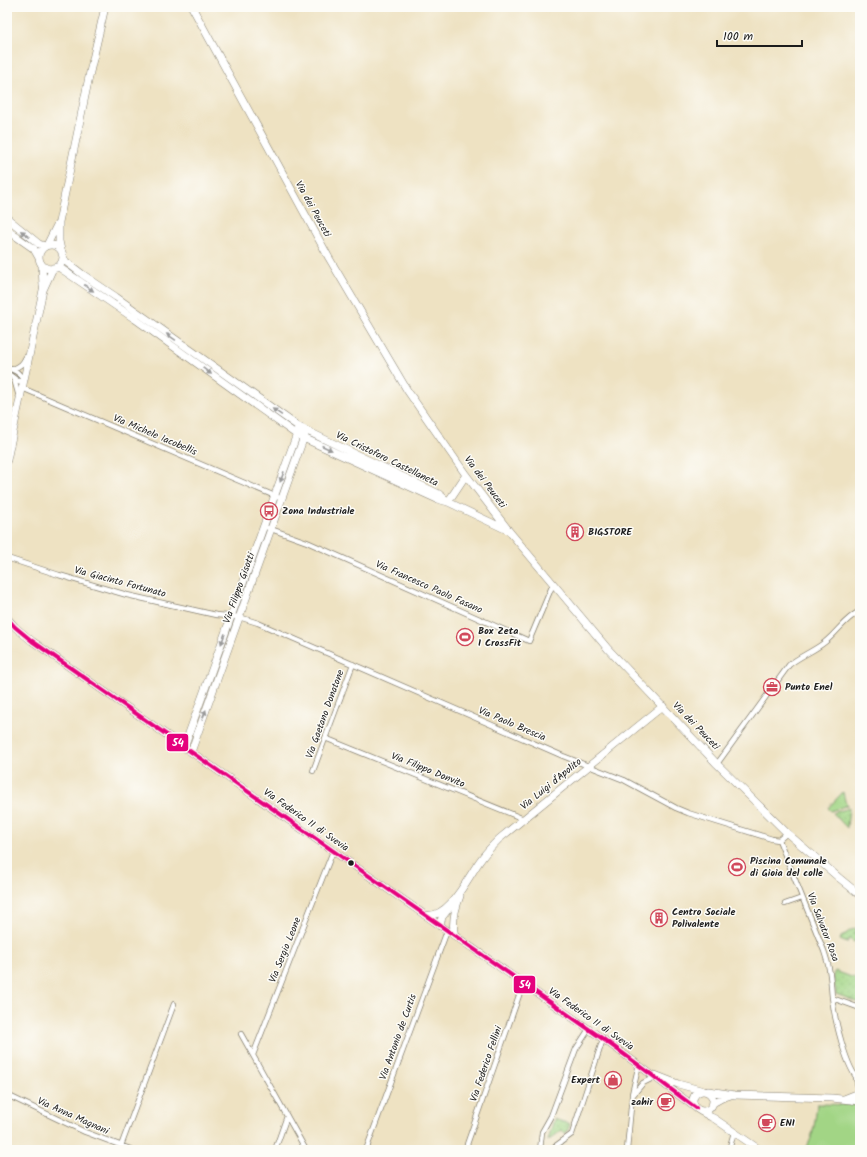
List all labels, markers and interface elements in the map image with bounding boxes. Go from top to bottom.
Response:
scale bar [717,22,802,48]
text: 100 m [723,27,754,46]
street label: Via dei Peuceti [291,178,335,241]
one-way arrow [20,229,31,238]
one-way arrow [84,284,94,292]
one-way arrow [166,332,177,341]
one-way arrow [201,367,212,375]
one-way arrow [272,408,283,416]
street label: Via Michele Iacobellis [110,410,200,460]
street label: Via Cristoforo Castellaneta [333,427,441,491]
one-way arrow [322,445,333,451]
street label: Via dei Peuceti [460,452,510,512]
one-way arrow [278,472,284,484]
bus stop icon: Zona Industriale [259,501,279,521]
place label: Zona Industriale [282,503,355,519]
building icon: BIGSTORE [565,522,585,542]
place label: BIGSTORE [588,524,632,540]
street label: Via Filippo Gisotti [219,550,259,626]
street label: Via Francesco Paolo Fasano [373,556,485,618]
street label: Via Giacinto Fortunato [72,562,168,602]
place label: Box Zeta I CrossFit [478,623,522,651]
sports icon: Box Zeta I CrossFit [455,627,475,647]
one-way arrow [219,633,225,645]
street label: Via Gaetano Donatone [302,667,349,761]
office icon: Punto Enel [762,677,782,697]
place label: Punto Enel [785,679,833,695]
street label: Via dei Peuceti [669,698,724,754]
street label: Via Paolo Brescia [476,703,549,746]
one-way arrow [201,708,207,720]
line badge: 54 [166,733,189,752]
text: 54 [171,734,184,752]
street label: Via Filippo Donvito [389,748,468,792]
street label: Via Luigi d'Apolito [517,754,586,814]
street label: Via Federico II di Svevia [260,784,352,856]
place label: Piscina Comunale di Gioia del colle [750,853,827,881]
sports icon: Piscina Comunale di Gioia del colle [727,857,747,877]
unlabelled marker [346,858,356,868]
street label: Via Salvator Rosa [802,890,844,964]
place label: Centro Sociale Polivalente [672,904,735,932]
building icon: Centro Sociale Polivalente [649,908,669,928]
street label: Via Sergio Leone [265,914,306,985]
line badge: 54 [513,975,536,994]
text: 54 [518,976,531,994]
street label: Via Federico II di Svevia [545,983,637,1055]
street label: Via Antonio de Curtis [375,991,421,1082]
street label: Via Federico Fellini [466,1023,507,1104]
shop icon: Expert [603,1070,623,1090]
place label: Expert [571,1072,600,1088]
cafe icon: zahir [656,1092,676,1112]
street label: Via Anna Magnani [35,1093,112,1139]
place label: zahir [631,1094,653,1110]
cafe icon: ENI [757,1113,777,1133]
place label: ENI [780,1115,795,1131]

